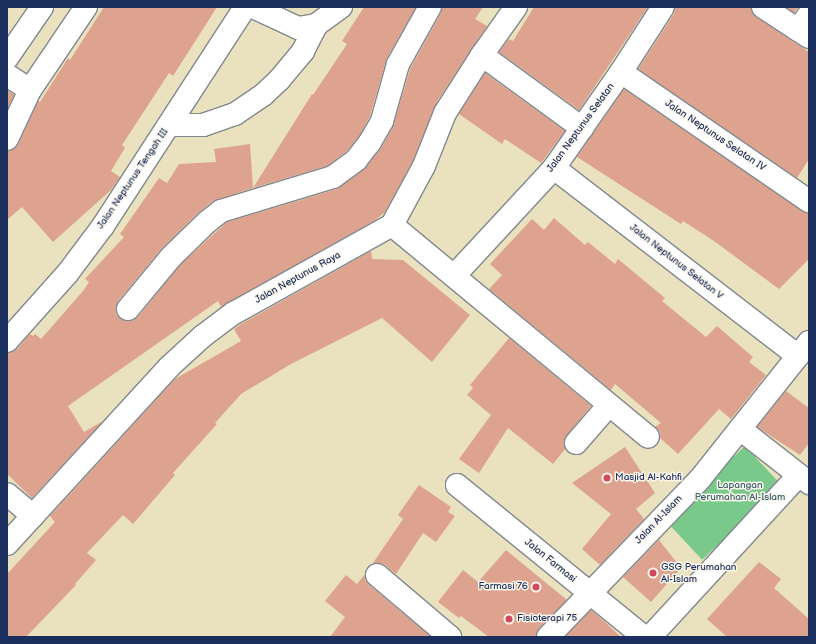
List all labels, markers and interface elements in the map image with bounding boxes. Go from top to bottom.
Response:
street label: Jalan Neptunus Selatan [545,81,617,175]
street label: Jalan Neptunus Selatan IV [662,98,768,174]
street label: Jalan Neptunus Tengah III [95,126,171,232]
street label: Jalan Neptunus Selatan V [627,222,725,302]
street label: Jalan Neptunus Raya [253,249,343,307]
place label: Masjid Al-Kahfi [615,472,682,484]
marker: Masjid Al-Kahfi [602,473,612,483]
park label: Lapangan Perumahan Al-Islam [695,479,785,502]
street label: Jalan Al-Islam [633,493,685,547]
street label: Jalan Farmasi [522,537,578,585]
place label: GSG Perumahan Al-Islam [661,561,737,584]
marker: GSG Perumahan Al-Islam [648,568,658,578]
place label: Farmasi 76 [478,581,528,593]
marker: Farmasi 76 [531,582,541,592]
place label: Fisioterapi 75 [517,613,577,625]
marker: Fisioterapi 75 [504,614,514,624]

